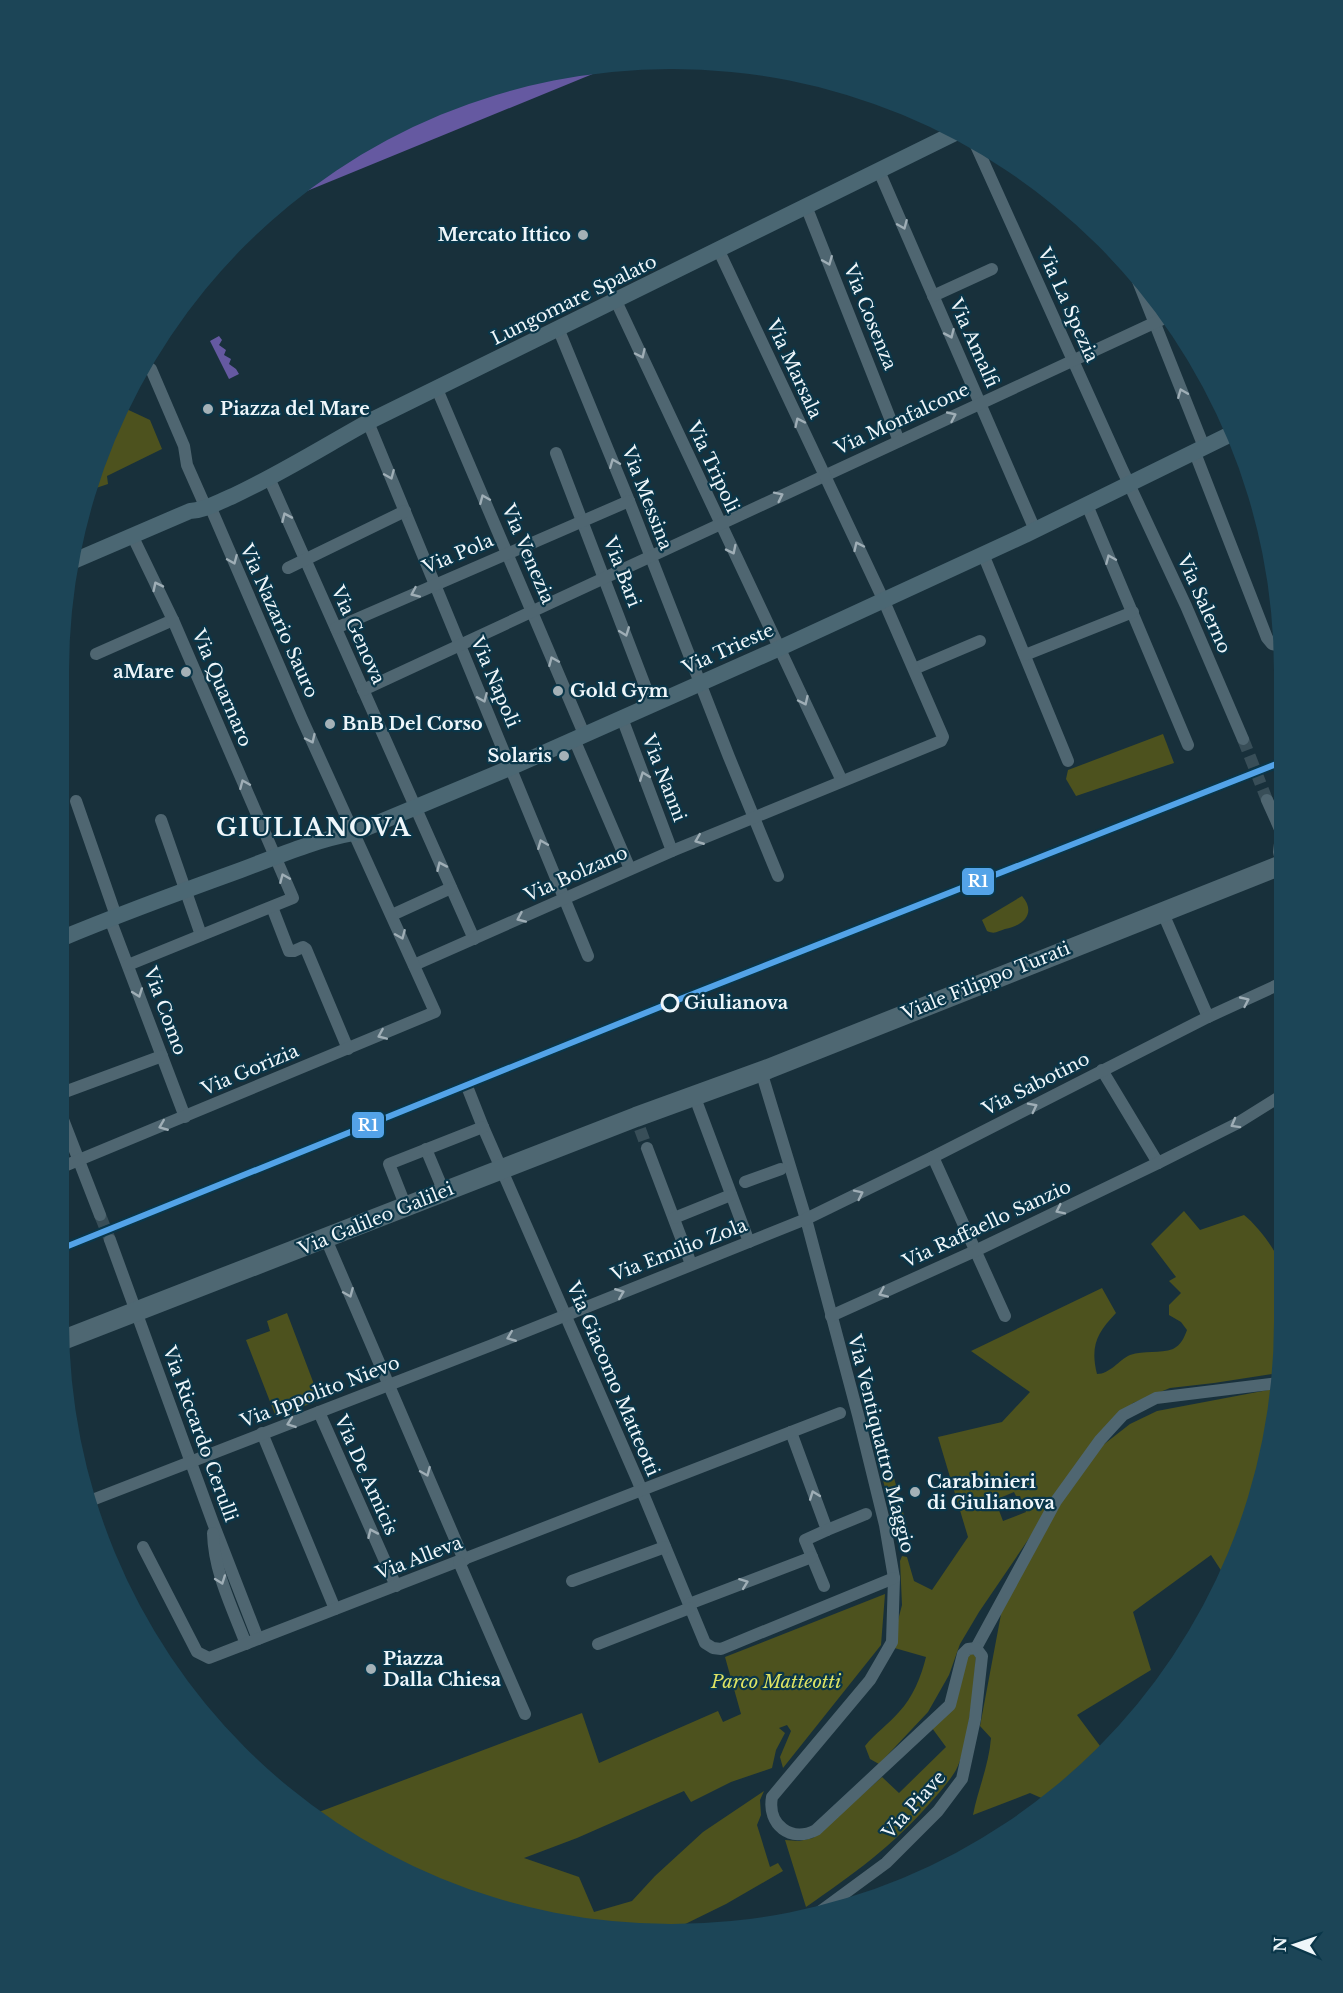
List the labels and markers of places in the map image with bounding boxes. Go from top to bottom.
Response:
place label: Mercato Ittico [438,224,571,246]
marker: Mercato Ittico [576,228,590,242]
place label: Piazza del Mare [220,398,370,420]
marker: Piazza del Mare [201,402,215,416]
place label: aMare [113,661,174,683]
marker: aMare [179,665,193,679]
place label: Gold Gym [570,680,669,702]
marker: Gold Gym [551,684,565,698]
place label: BnB Del Corso [342,713,483,735]
marker: BnB Del Corso [323,717,337,731]
place label: Solaris [488,745,552,767]
marker: Solaris [557,749,571,763]
place label: Giulianova [684,992,789,1014]
marker: Giulianova [661,994,679,1012]
place label: Carabinieri di Giulianova [927,1471,1056,1514]
marker: Carabinieri di Giulianova [908,1485,922,1499]
place label: Piazza Dalla Chiesa [383,1648,502,1691]
marker: Piazza Dalla Chiesa [364,1662,378,1676]

